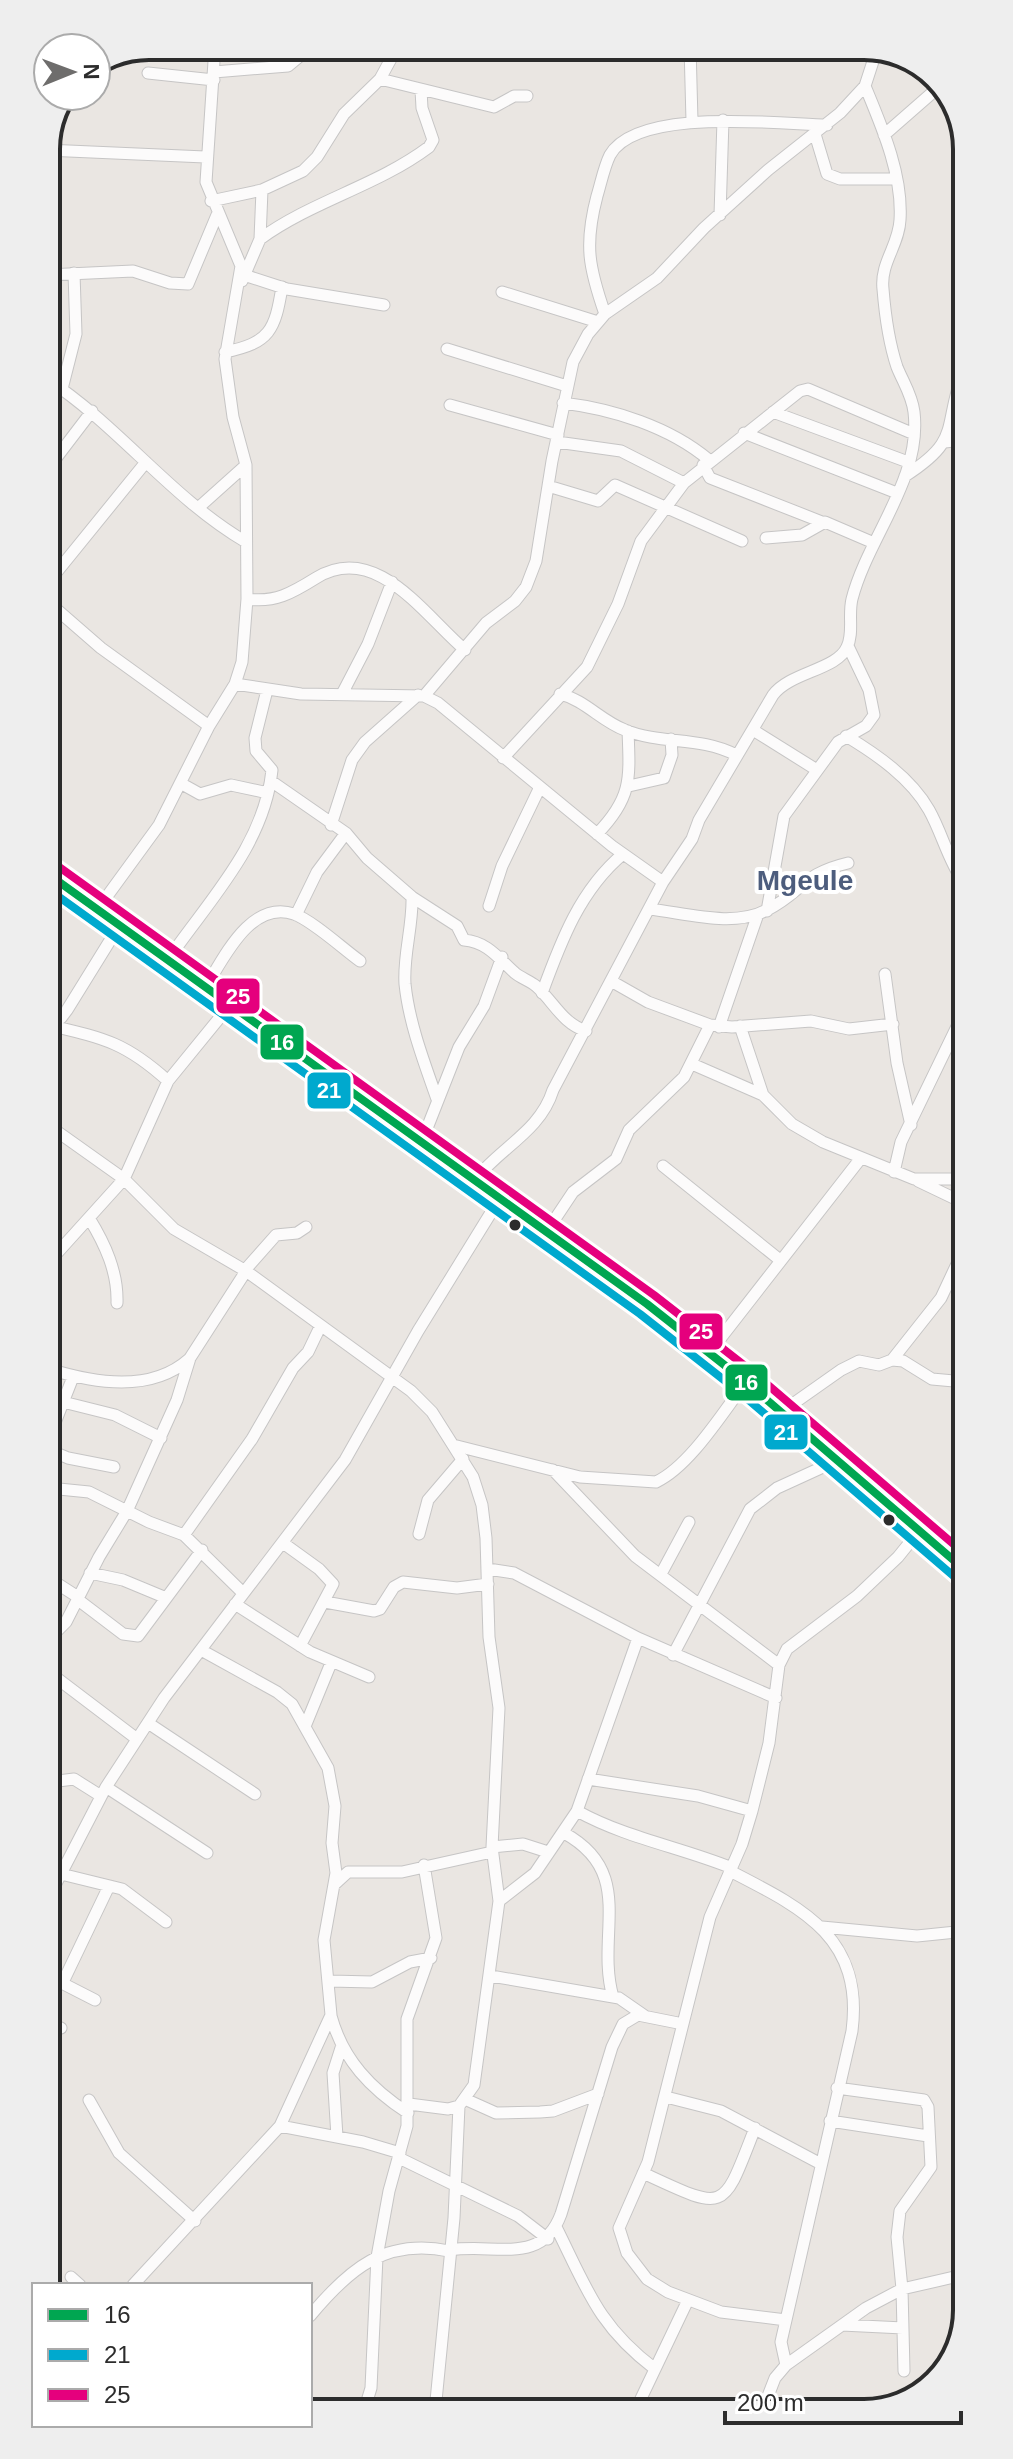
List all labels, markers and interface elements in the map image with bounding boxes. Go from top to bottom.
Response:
north arrow [32,32,112,112]
text: N [79,63,104,80]
district label: Mgeule [757,865,853,896]
line badge: 25 [215,977,261,1015]
text: 25 [226,984,250,1009]
line badge: 16 [259,1023,305,1061]
text: 16 [270,1030,294,1055]
line badge: 21 [306,1071,352,1110]
text: 21 [317,1078,341,1103]
unlabelled marker [507,1217,523,1233]
line badge: 25 [678,1312,724,1351]
text: 25 [689,1319,713,1344]
line badge: 16 [724,1363,769,1402]
text: 16 [734,1370,758,1395]
line badge: 21 [763,1413,809,1451]
text: 21 [774,1420,798,1445]
unlabelled marker [881,1512,897,1528]
legend [32,2283,312,2427]
text: 16 [104,2301,131,2328]
text: 21 [104,2341,131,2368]
scale bar [725,2375,961,2425]
text: 25 [104,2381,131,2408]
text: 200 m [737,2389,804,2416]

